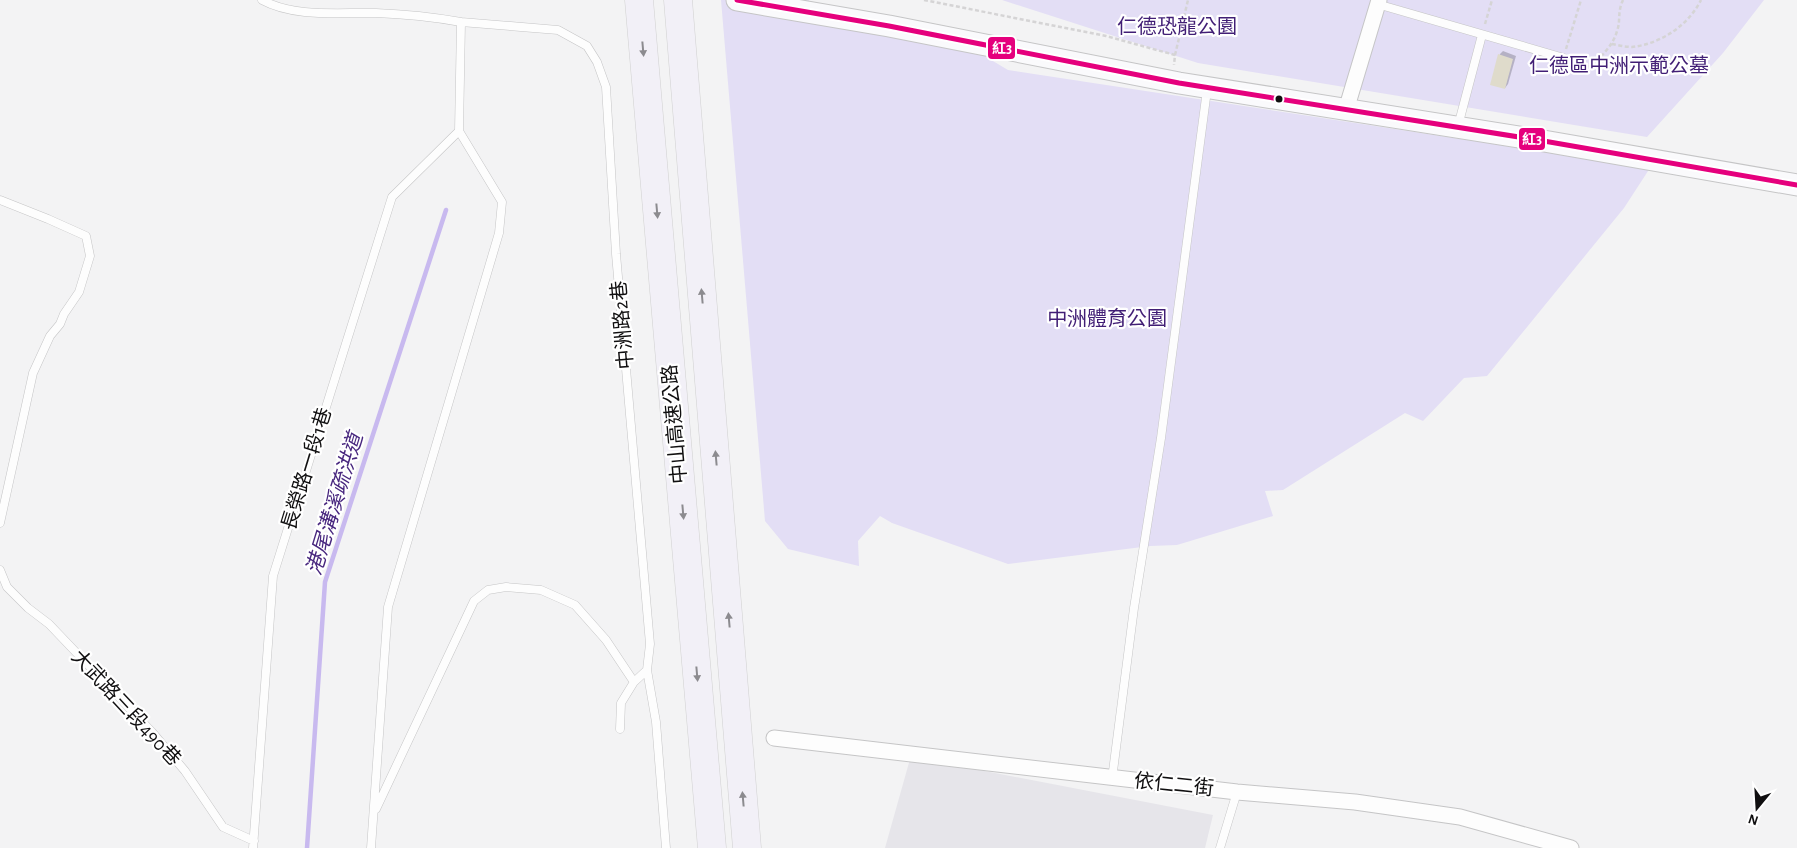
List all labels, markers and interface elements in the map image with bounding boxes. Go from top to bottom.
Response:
park label: 仁德恐龍公園 [1117,16,1237,37]
line badge: 紅3 [987,36,1016,60]
one-way arrow [640,41,648,57]
text: 紅3 [992,41,1012,56]
park label: 仁德區中洲示範公墓 [1529,55,1709,76]
unlabelled marker [1274,94,1284,104]
line badge: 紅3 [1518,127,1546,151]
text: 紅3 [1522,132,1542,147]
one-way arrow [653,203,661,219]
street label: 中洲路2巷 [608,280,637,370]
one-way arrow [698,288,706,304]
park label: 中洲體育公園 [1047,307,1167,329]
street label: 中山高速公路 [658,363,690,485]
street label: 長榮路一段1巷 [277,405,335,533]
water label: 港尾溝溪疏洪道 [303,427,367,577]
one-way arrow [711,450,719,466]
one-way arrow [679,504,687,520]
one-way arrow [725,612,733,628]
street label: 大武路三段490巷 [68,646,185,770]
one-way arrow [693,666,701,682]
street label: 依仁二街 [1133,770,1215,799]
north arrow [1732,783,1782,833]
one-way arrow [739,791,747,807]
text: N [1746,811,1760,828]

